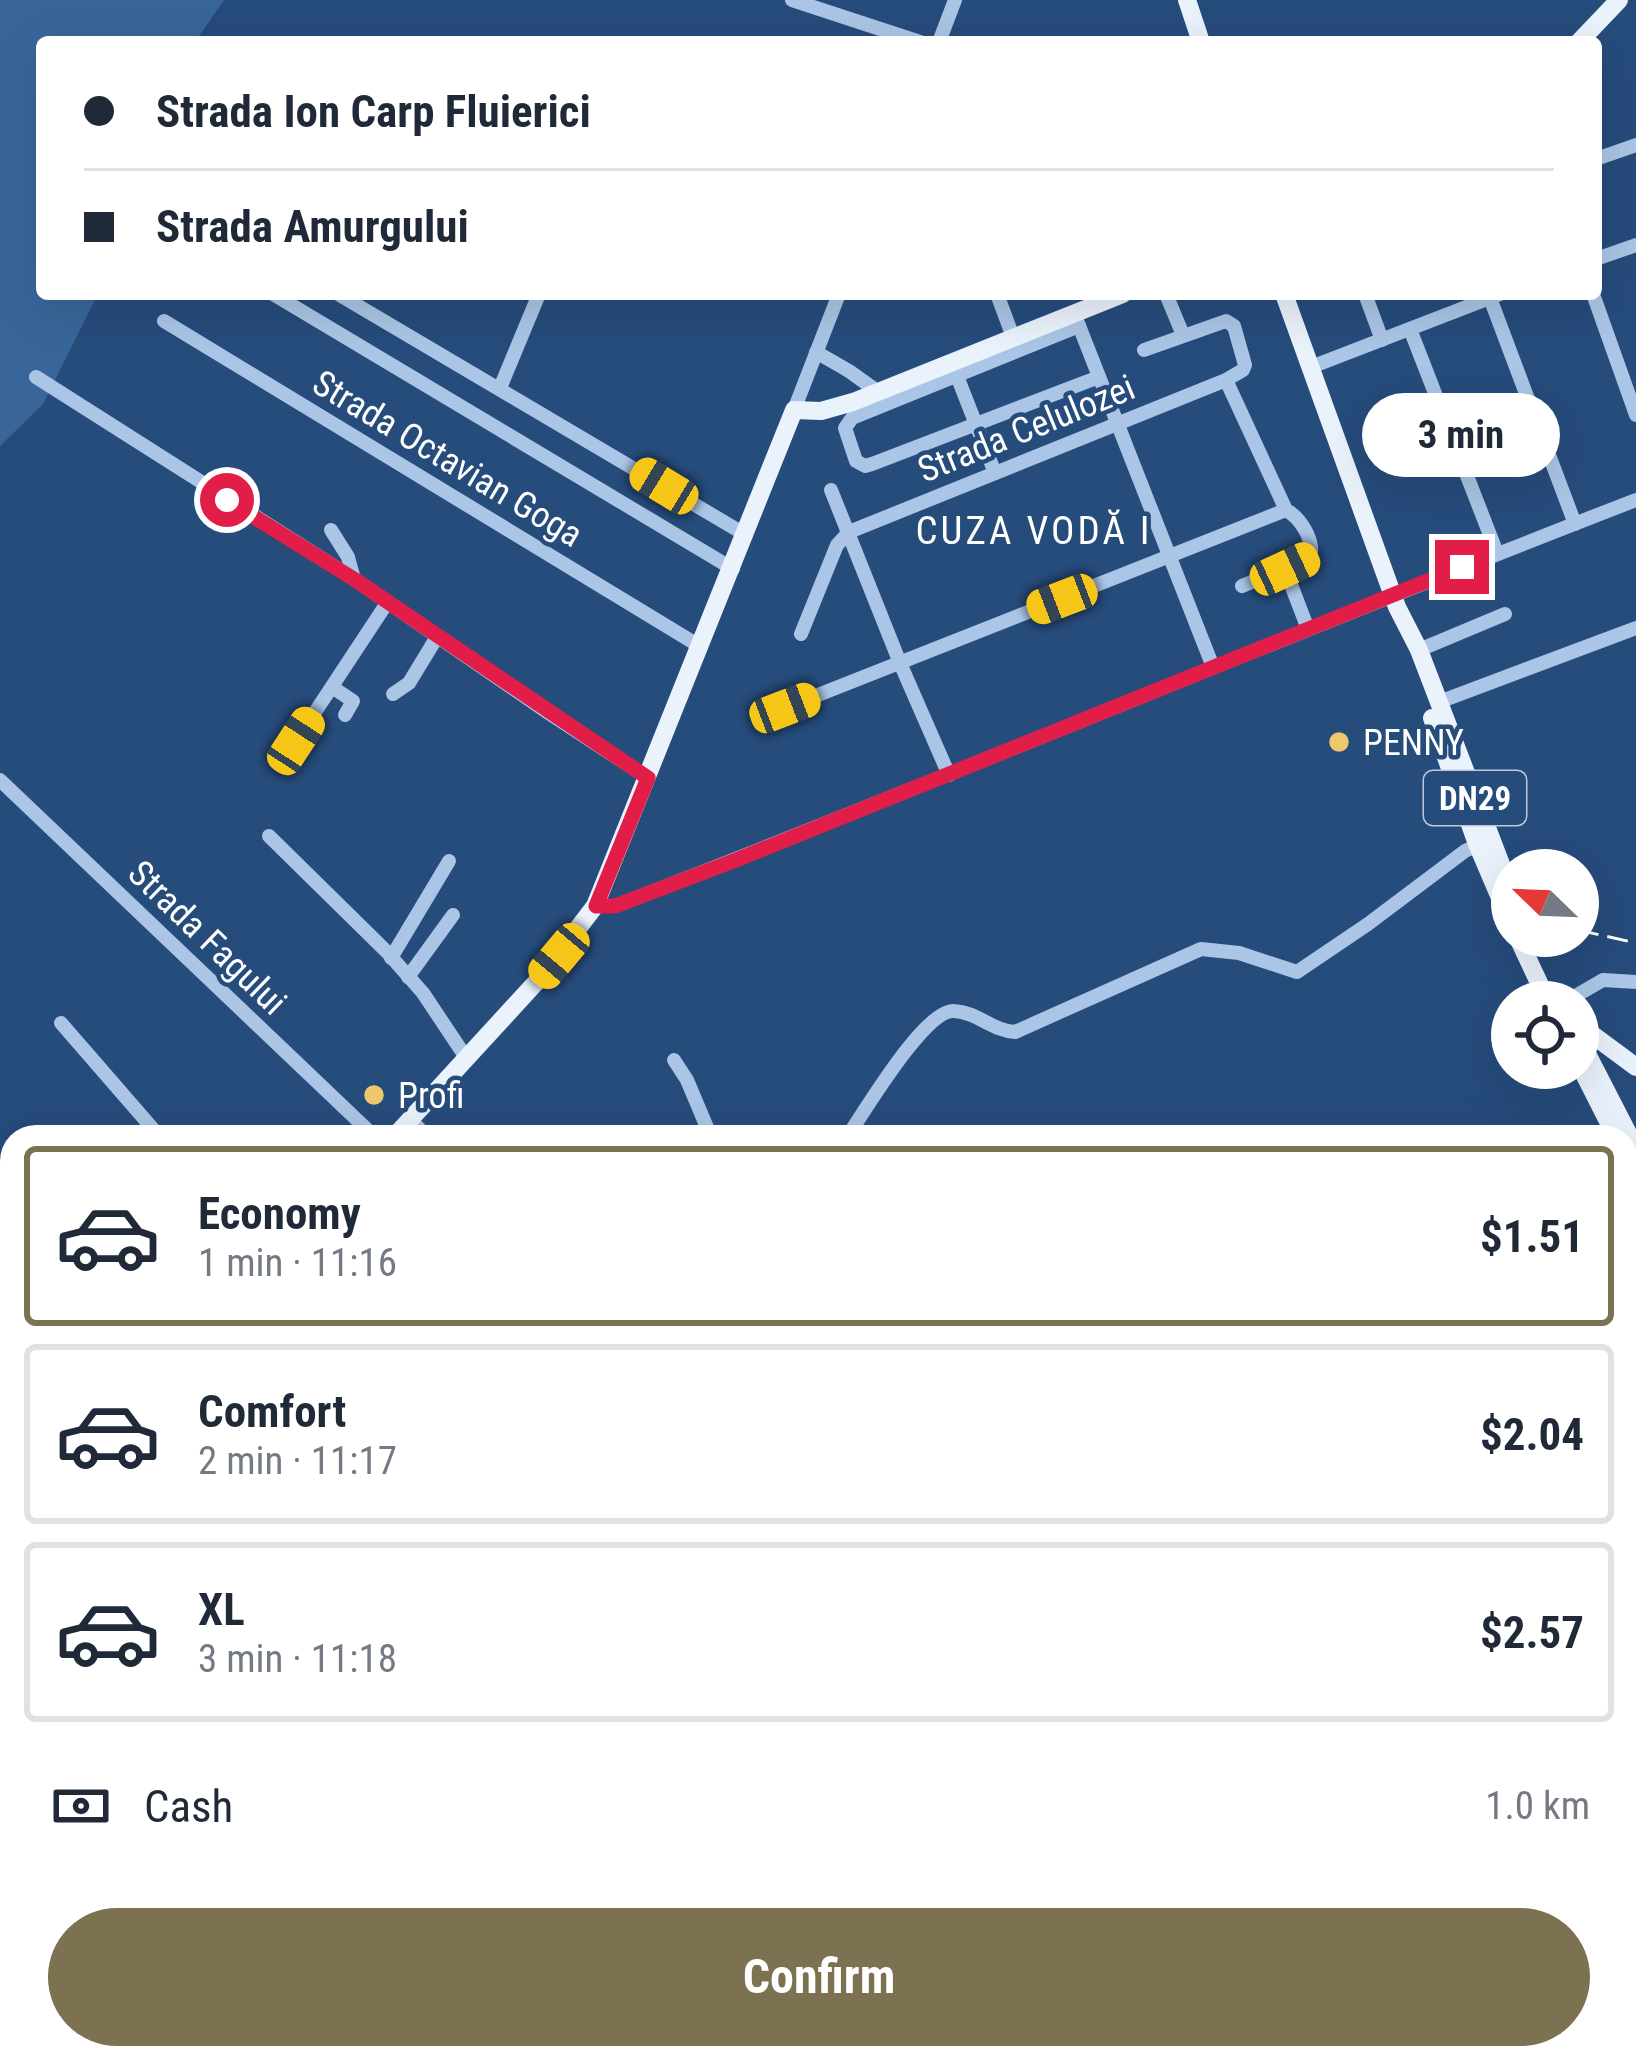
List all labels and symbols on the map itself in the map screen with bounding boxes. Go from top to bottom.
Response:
street label: Strada Octavian Goga [305,362,590,556]
street label: Strada Celulozei [912,366,1141,491]
callout: 3 min [1363,393,1561,477]
car [624,452,704,520]
route start [200,473,254,527]
district label: CUZA VODĂ I [915,508,1153,554]
car [1245,537,1325,601]
route end [1435,540,1489,594]
car [1022,569,1102,629]
car [745,678,825,738]
car [261,701,331,781]
place label: PENNY [1363,722,1464,764]
marker: PENNY [1326,729,1352,755]
road number: DN29 [1424,771,1526,825]
north arrow [1491,849,1599,957]
street label: Strada Fagului [120,852,295,1023]
car [522,917,596,995]
place label: Profi [398,1075,464,1117]
marker: Profi [361,1082,387,1108]

